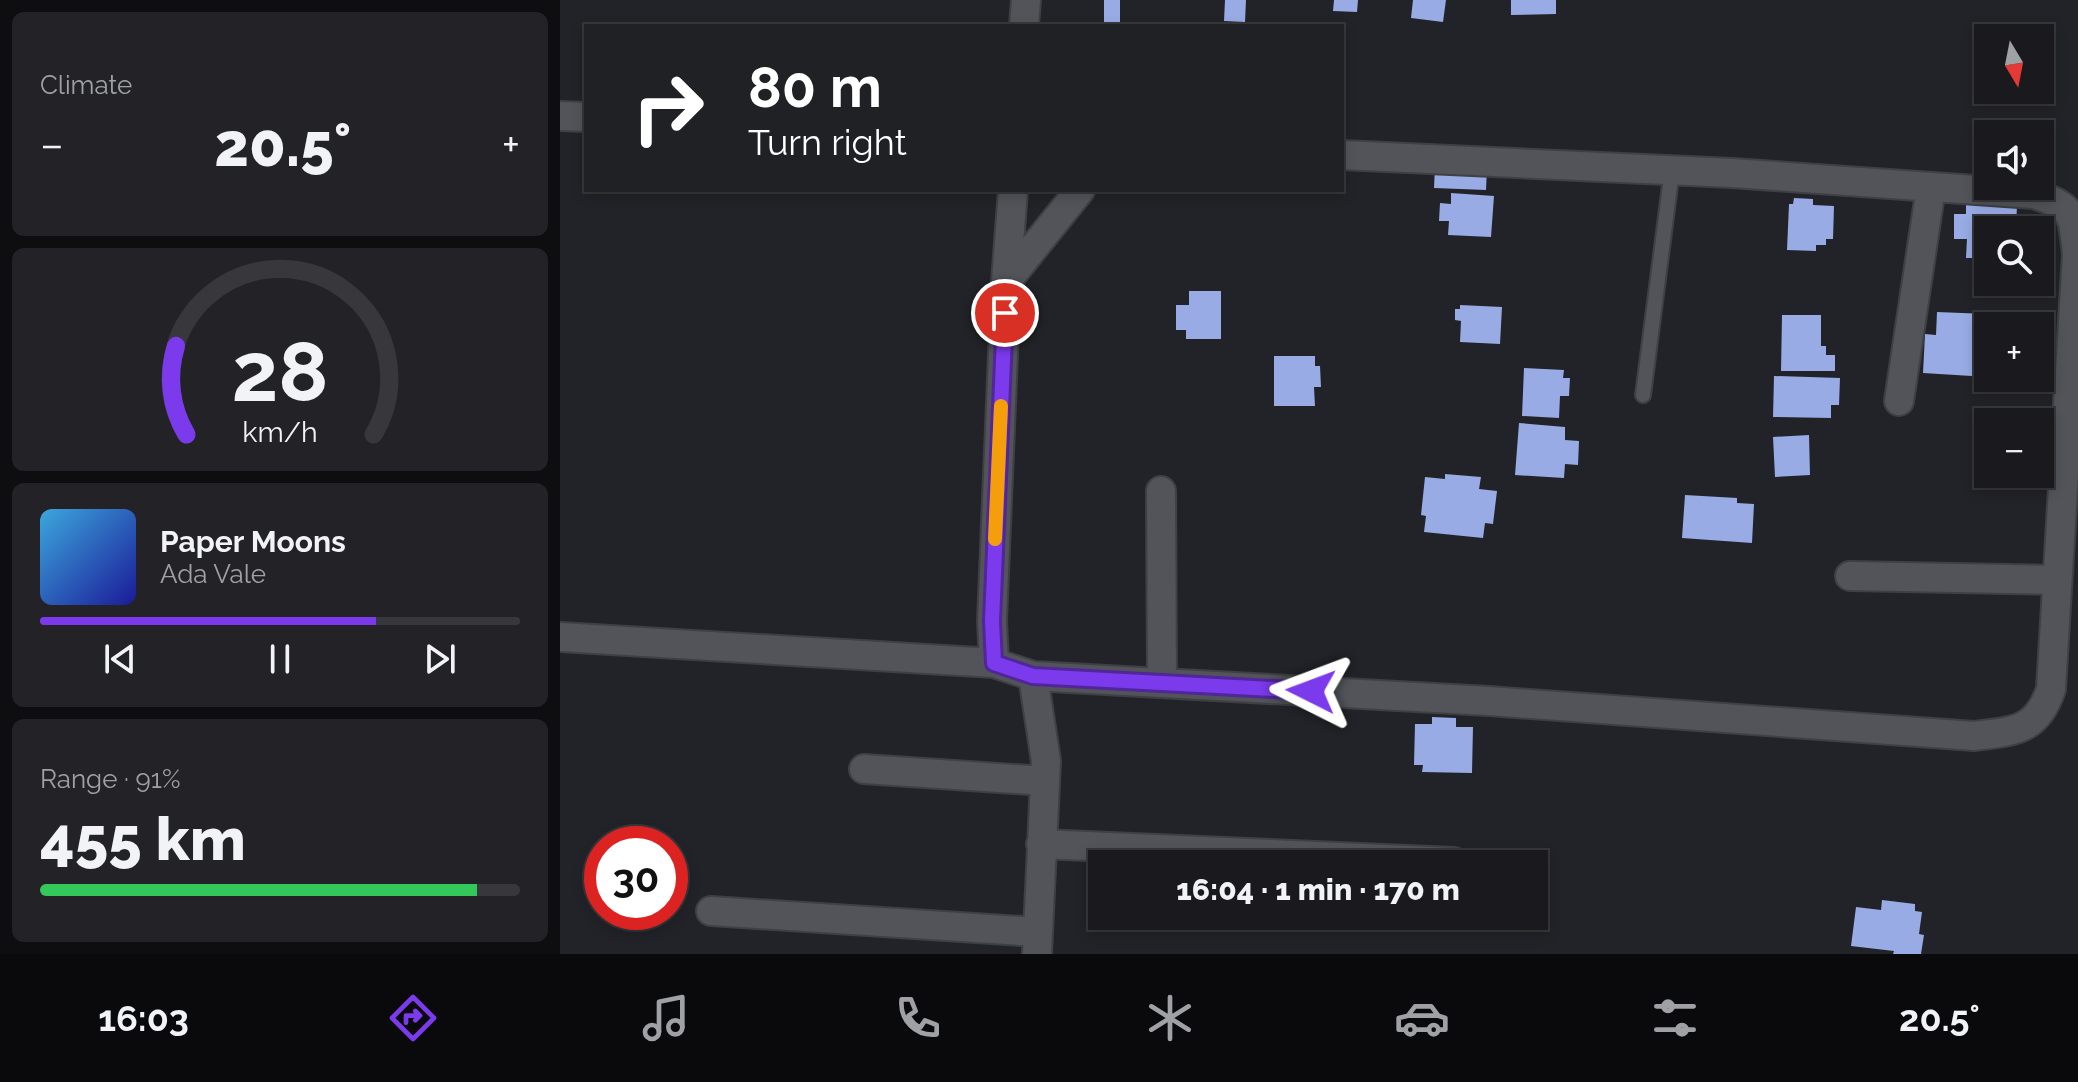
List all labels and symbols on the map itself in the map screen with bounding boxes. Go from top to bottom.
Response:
north arrow [1974,24,2054,104]
pin [971,279,1039,347]
position arrow [1269,649,1353,733]
speed limit sign: 30 [584,826,688,930]

